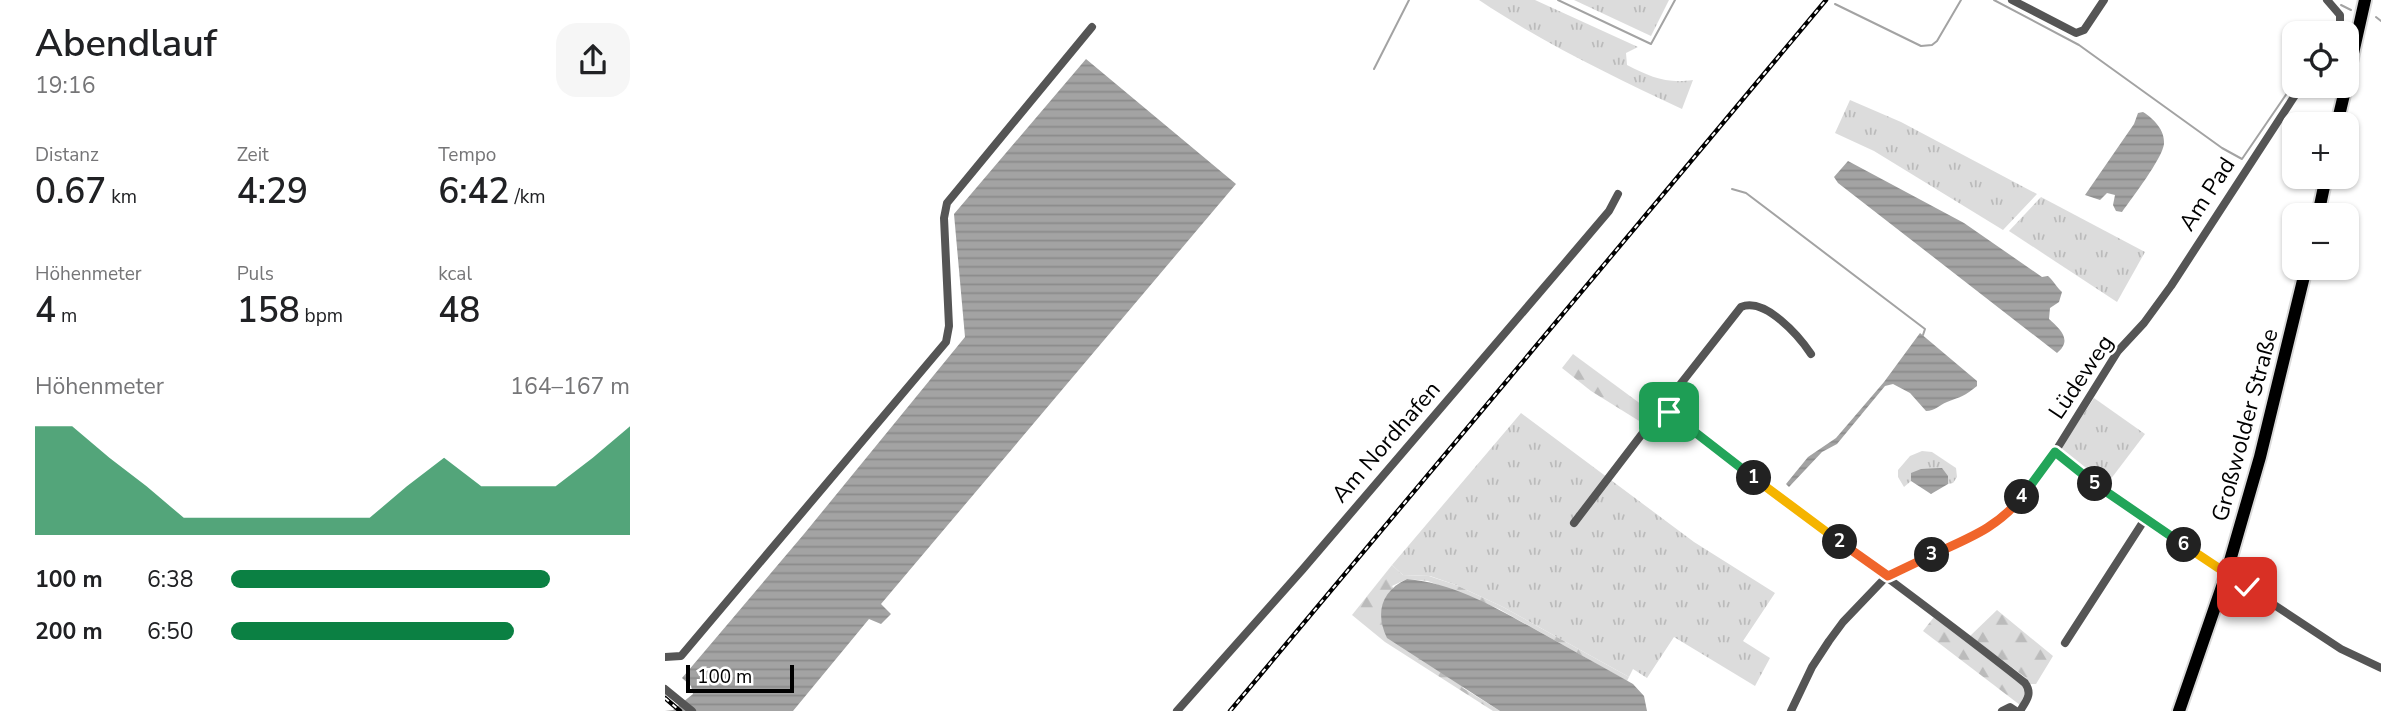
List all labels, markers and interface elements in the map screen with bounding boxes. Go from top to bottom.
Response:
text: Abendlauf [35,18,217,69]
map controls [2282,21,2359,280]
button: locate [2282,21,2359,98]
button: share [556,23,630,97]
text: 19:16 [35,70,95,101]
button: + [2282,112,2359,189]
text: Distanz [35,142,99,168]
text: Zeit [237,142,269,168]
text: Tempo [438,142,496,168]
street label: Am Pad [2172,151,2242,237]
text: 0.67 [35,168,106,215]
text: 4:29 [237,168,308,215]
text: 6:42 [438,168,510,215]
text: km [106,184,137,210]
text: /km [510,184,546,210]
button: − [2282,203,2359,280]
text: Höhenmeter [35,261,142,287]
text: Puls [237,261,274,287]
text: kcal [438,261,472,287]
text: 4 [35,287,56,334]
text: 158 [237,287,300,334]
text: 48 [438,287,480,334]
text: m [56,303,77,329]
text: bpm [300,303,343,329]
street label: Großwolder Straße [2204,325,2286,525]
street label: Lüdeweg [2041,329,2121,425]
text: Höhenmeter [35,371,164,402]
text: 164–167 m [510,371,630,402]
street label: Am Nordhafen [1325,375,1447,509]
pin [1639,382,1699,442]
icon: arrive [1650,393,1688,431]
pin: 1 [1737,461,1771,496]
text: 1 [1748,464,1759,490]
pin: 5 [2077,466,2113,502]
text: 5 [2089,470,2100,496]
pin: 4 [2005,480,2039,514]
text: 4 [2016,483,2027,509]
pin: 2 [1823,524,1857,560]
text: 2 [1834,528,1845,554]
pin: 6 [2167,528,2201,562]
text: 6 [2178,531,2189,557]
pin: 3 [1915,538,1949,572]
text: 3 [1926,541,1937,567]
pin [2217,557,2277,617]
text: 100 m [35,564,103,595]
text: 6:38 [147,564,194,595]
icon: check [2228,568,2266,606]
text: 200 m [35,616,103,647]
text: 6:50 [147,616,194,647]
scale bar [686,662,795,694]
text: 100 m [697,664,752,690]

